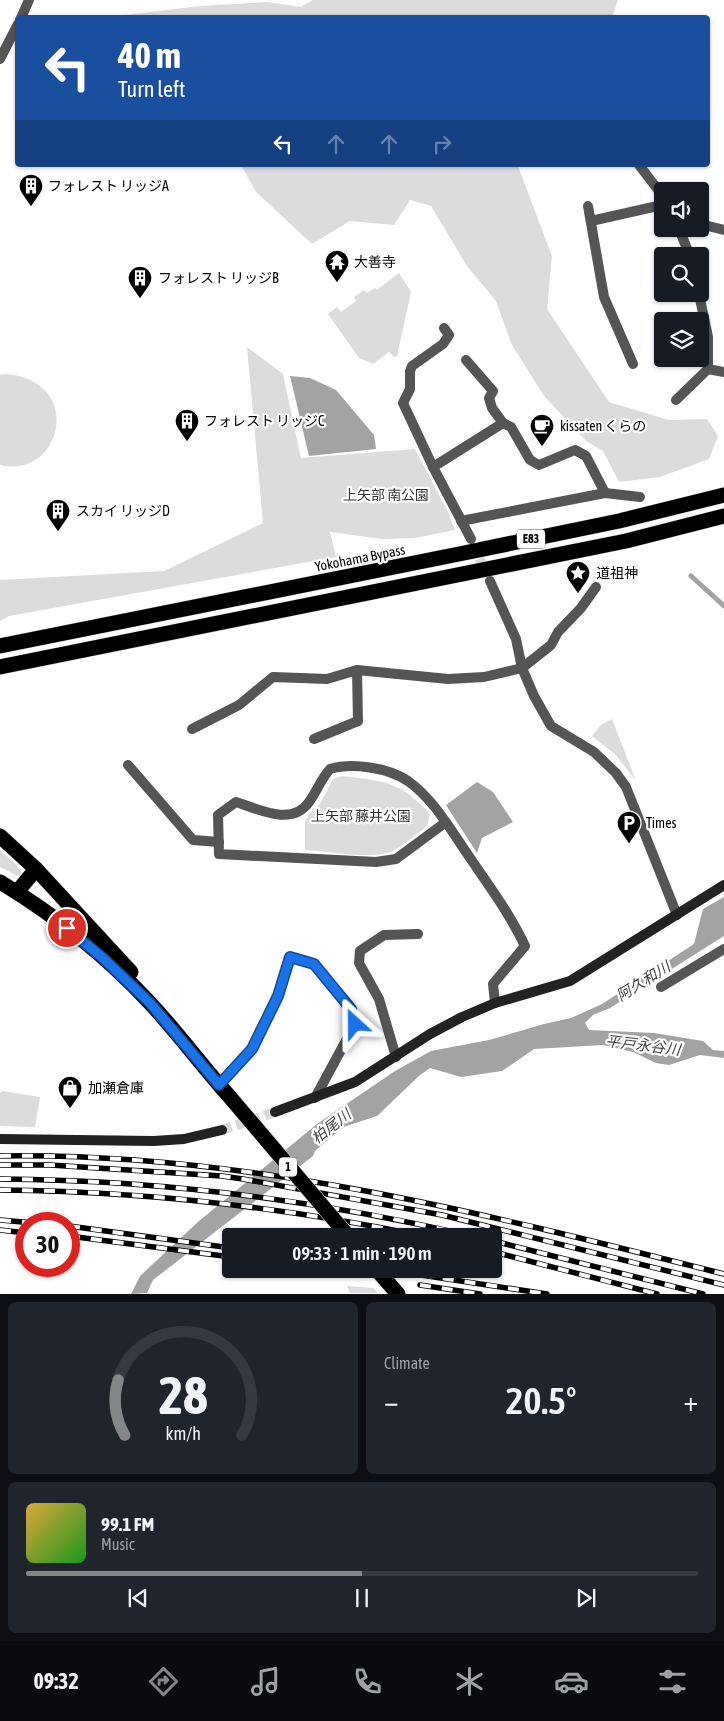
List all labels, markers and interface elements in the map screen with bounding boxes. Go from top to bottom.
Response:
icon: left [35,35,100,100]
text: 40 m [118,35,181,75]
text: Turn left [118,76,185,102]
icon: left [269,130,297,158]
icon: ahead [322,130,350,158]
icon: ahead [375,130,403,158]
icon: right [428,130,456,158]
building icon: フォレスト リッジA [18,173,44,207]
place label: フォレスト リッジA [48,178,169,194]
map controls [654,182,709,367]
button: sound [654,182,709,237]
button: search [654,247,709,302]
temple icon: 大善寺 [324,249,350,283]
place label: 大善寺 [354,254,396,270]
building icon: フォレスト リッジB [127,265,153,299]
place label: フォレスト リッジB [158,270,279,286]
button: layers [654,312,709,367]
building icon: フォレスト リッジC [174,408,200,442]
place label: フォレスト リッジC [204,413,325,429]
cafe icon: kissaten くらの [529,413,555,447]
place label: kissaten くらの [560,418,646,434]
park label: 上矢部 南公園 [343,487,429,503]
building icon: スカイ リッジD [45,498,71,532]
place label: スカイ リッジD [76,503,170,519]
road number: E83 [517,530,545,548]
street label: Yokohama Bypass [313,541,407,575]
place icon: 道祖神 [565,560,591,594]
place label: 道祖神 [596,565,638,581]
park label: 上矢部 藤井公園 [311,808,411,824]
parking icon: Times [616,810,642,844]
place label: Times [646,815,677,831]
pin [46,907,88,949]
icon: arrive [53,914,81,942]
water label: 阿久和川 [613,957,675,1004]
position arrow [328,997,380,1049]
water label: 平戸永谷川 [605,1032,683,1058]
shop icon: 加瀬倉庫 [57,1075,83,1109]
place label: 加瀬倉庫 [88,1080,144,1096]
water label: 柏尾川 [308,1104,356,1147]
road number: 1 [279,1158,297,1176]
speed limit sign: 30 [15,1212,80,1277]
text: 09:33 · 1 min · 190 m [292,1242,432,1264]
text: Climate [384,1354,430,1372]
text: 28 [159,1365,207,1425]
text: 20.5° [506,1379,576,1422]
text: − [384,1385,399,1417]
text: + [683,1385,698,1417]
text: km/h [165,1423,201,1444]
text: 99.1 FM [101,1513,154,1535]
text: Music [101,1535,135,1553]
icon: previous [124,1584,152,1612]
icon: pause [348,1584,376,1612]
icon: next [572,1584,600,1612]
icon: directions [146,1664,181,1699]
icon: music [248,1664,283,1699]
icon: phone [350,1664,385,1699]
icon: climate [452,1664,487,1699]
icon: car [554,1664,589,1699]
icon: filters [655,1664,690,1699]
text: 09:32 [33,1668,79,1694]

